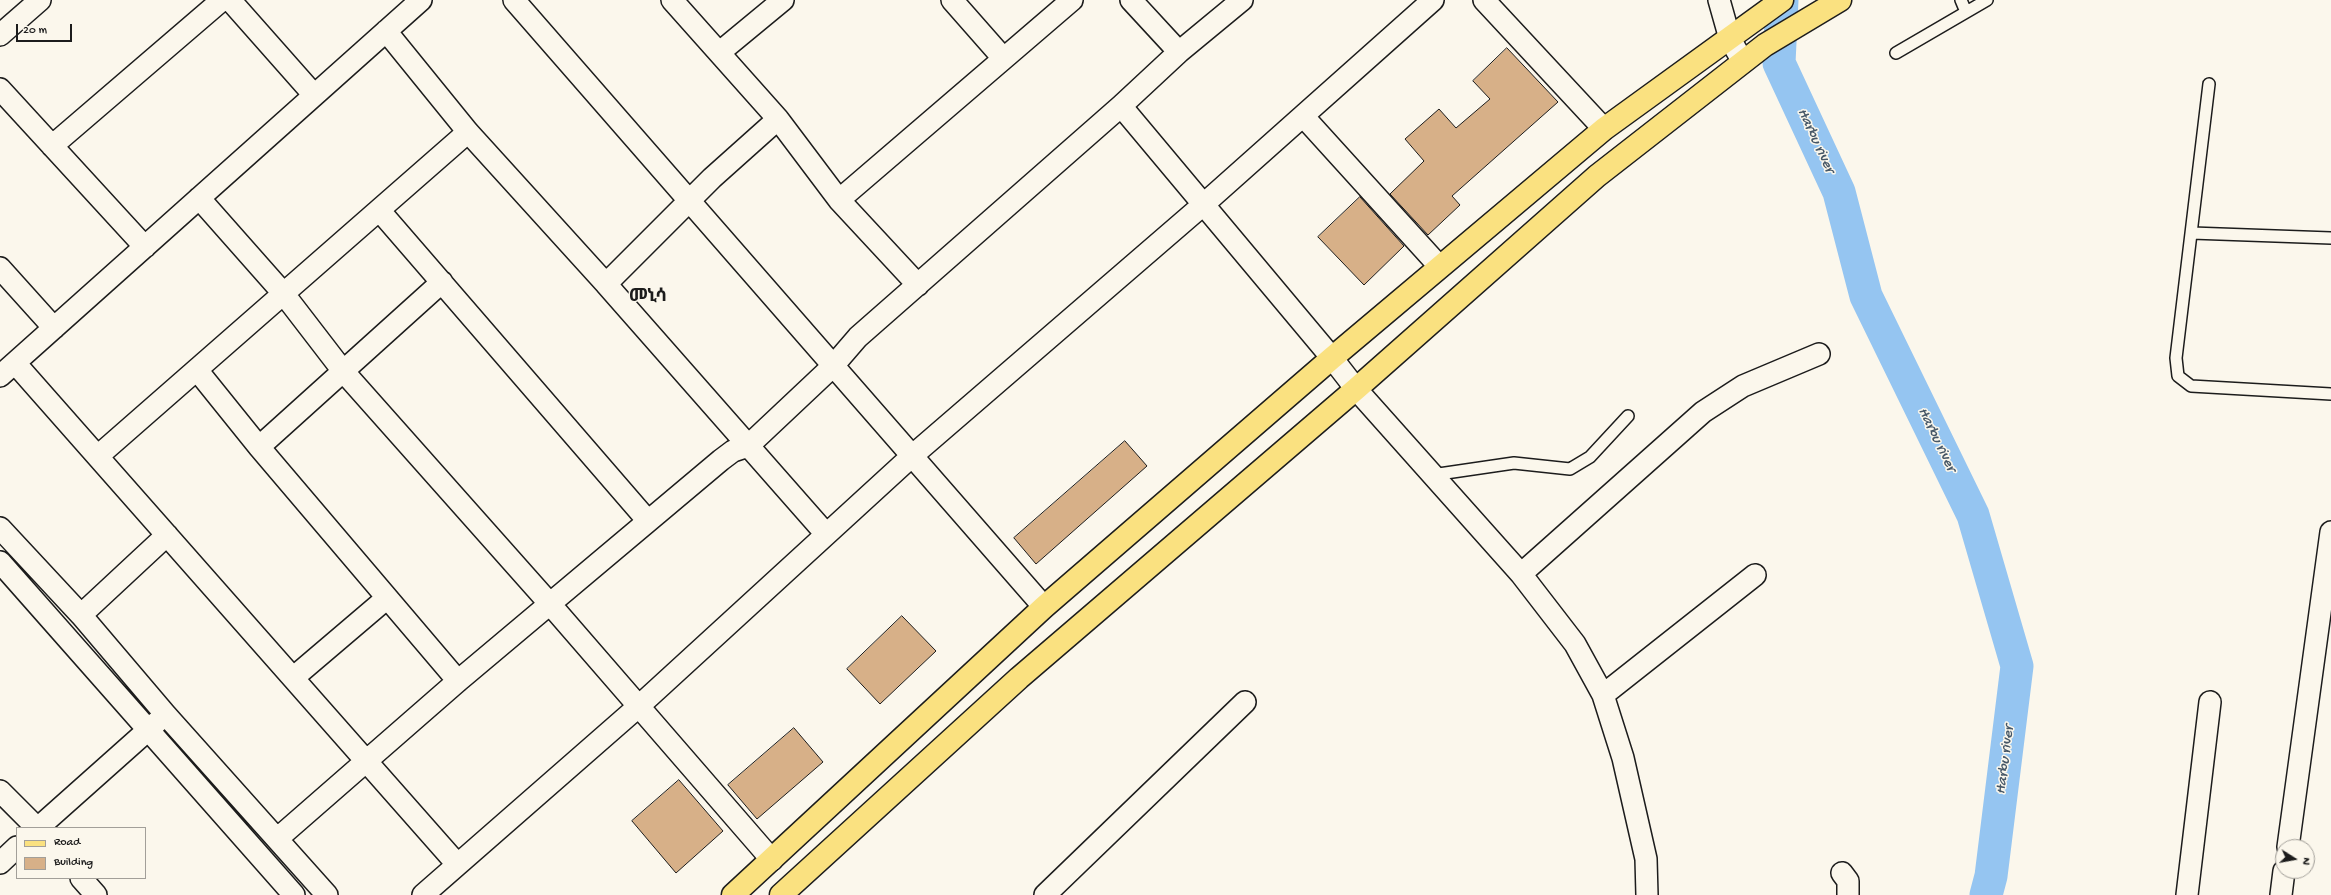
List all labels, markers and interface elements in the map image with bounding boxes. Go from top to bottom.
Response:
scale bar [18,16,74,42]
text: 20 m [23,24,47,38]
water label: Harbu river [1792,106,1838,176]
district label: መኒሳ [629,287,667,309]
water label: Harbu river [1913,405,1959,475]
water label: Harbu river [1993,725,2019,795]
legend [16,827,146,879]
text: Road [54,836,80,850]
north arrow [2275,839,2315,879]
text: Building [54,856,93,870]
text: N [2299,856,2312,866]

